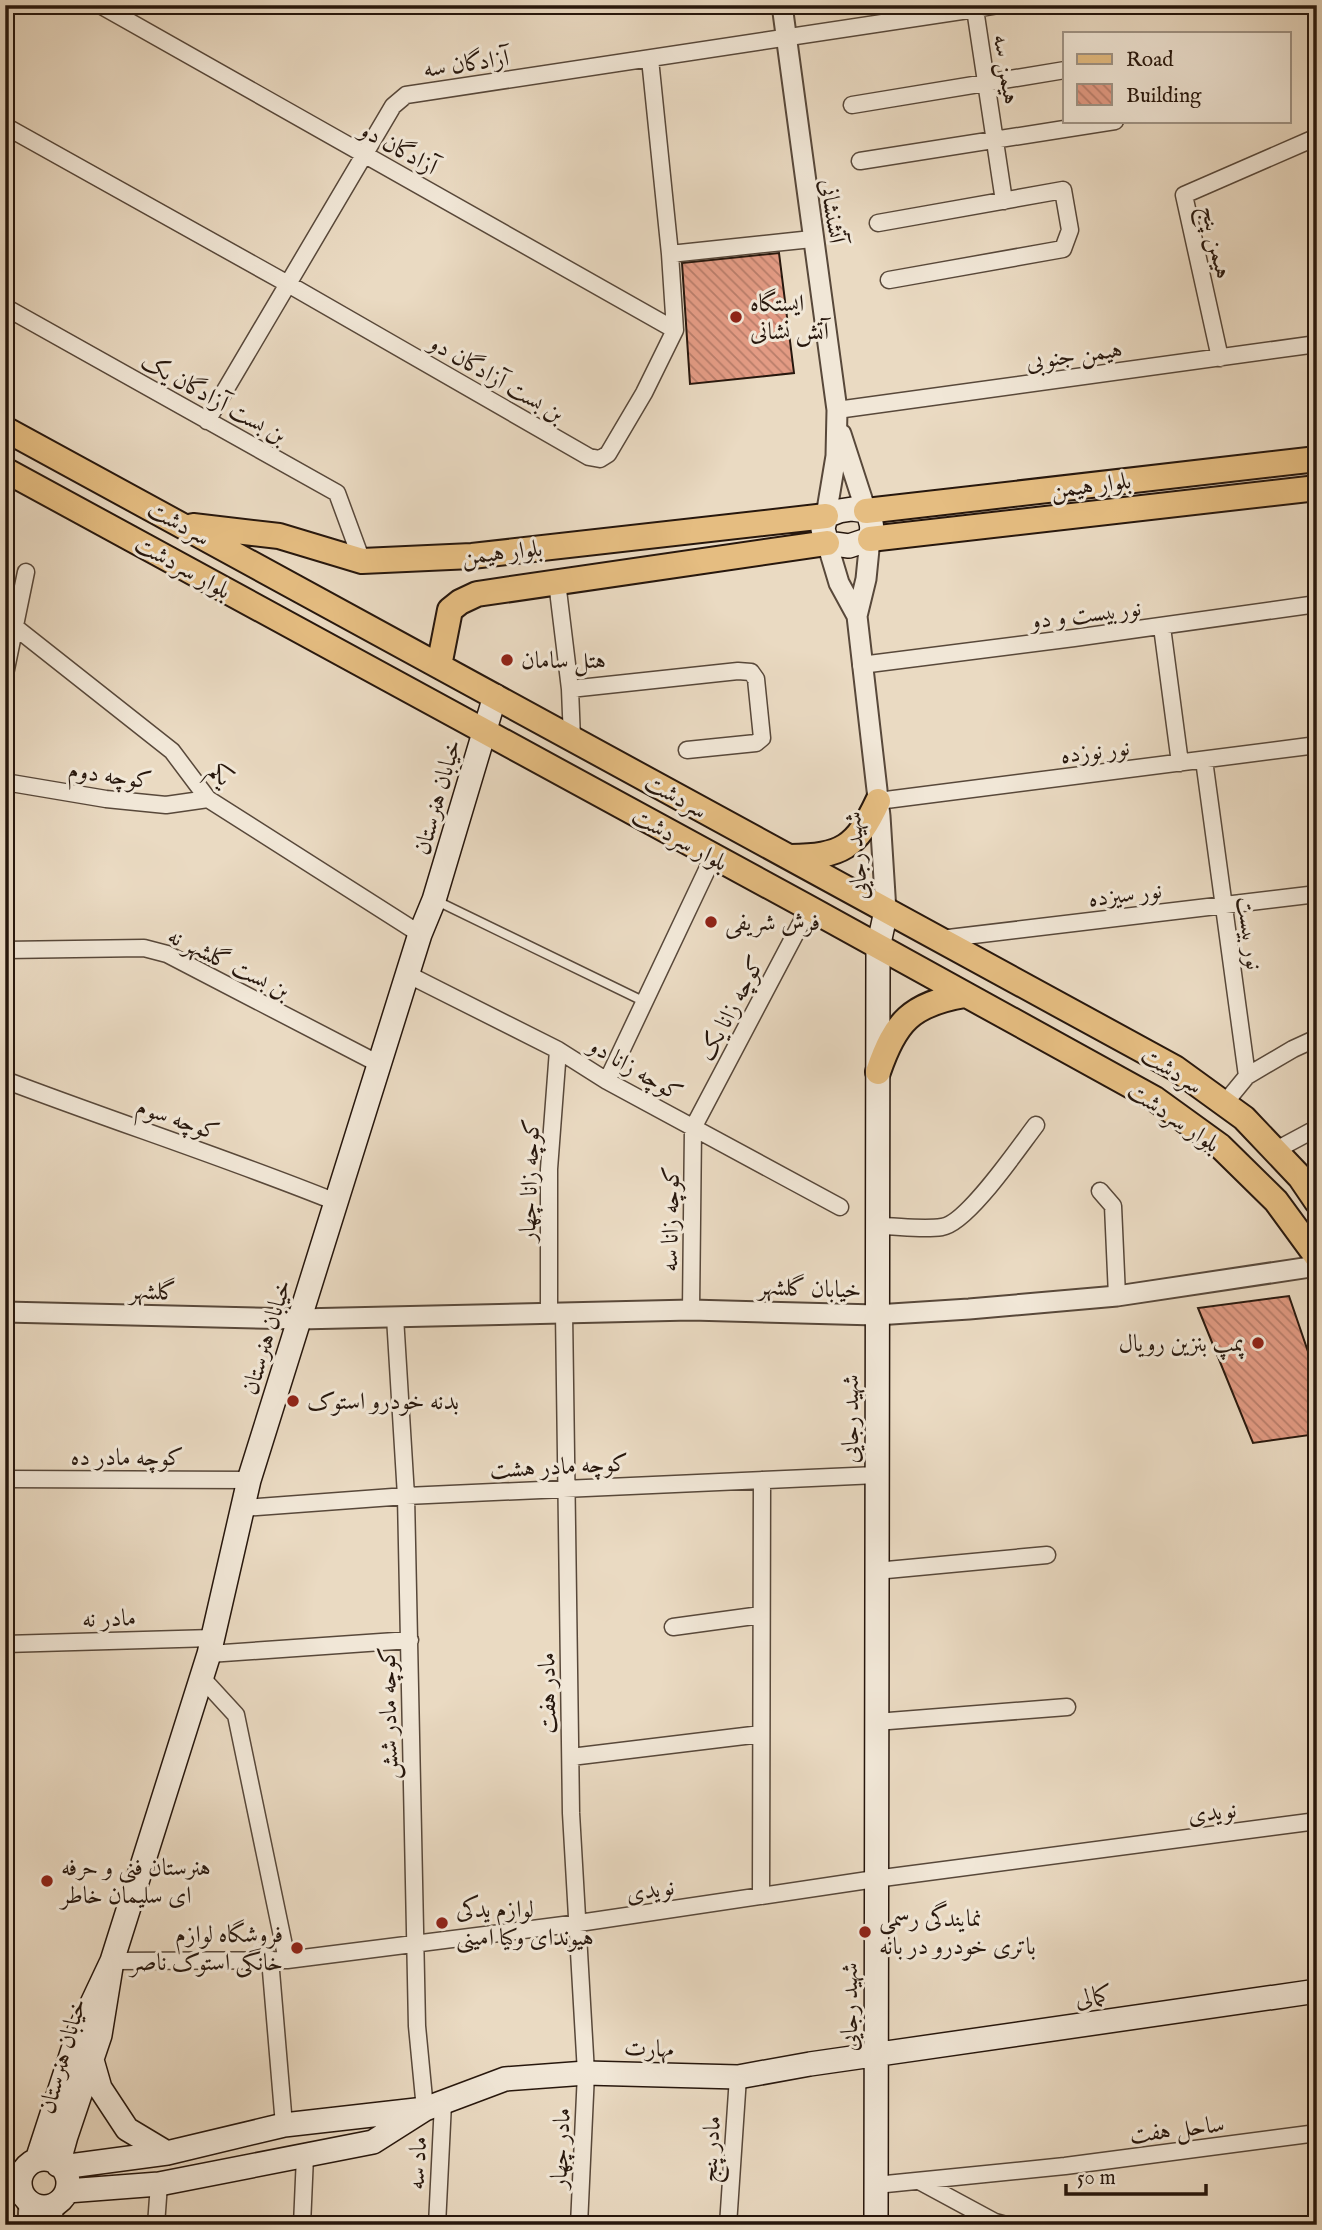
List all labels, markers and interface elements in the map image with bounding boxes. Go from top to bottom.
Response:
street label: هیمن سه [985,32,1026,106]
legend [1063,32,1290,122]
street label: آزادگان سه [421,42,514,86]
text: Road [1126,47,1174,74]
text: Building [1126,83,1202,110]
street label: آزادگان دو [351,113,445,185]
street label: آتشنشانی [812,177,852,248]
street label: هیمن پنج [1189,203,1238,283]
place label: ایستگاه آتش نشانی [750,288,832,348]
marker: ایستگاه آتش نشانی [728,309,744,325]
street label: بن بست آزادگان دو [421,326,570,431]
street label: هیمن جنوبی [1024,334,1125,379]
street label: بن بست آزادگان یک [135,346,293,452]
street label: بلوار هیمن [1049,466,1133,507]
street label: سردشت [141,494,215,554]
street label: بلوار سردشت [129,529,236,607]
street label: بلوار هیمن [460,534,544,573]
street label: نوربیست و دو [1026,593,1143,638]
place label: هتل سامان [521,646,606,677]
marker: هتل سامان [499,652,515,668]
street label: نور نوزده [1059,733,1132,772]
street label: خیابان هنرستان [407,736,470,859]
street label: کوچه دوم [65,755,154,802]
street label: یکم [198,757,239,798]
street label: سردشت [638,767,712,827]
street label: بلوار سردشت [626,801,733,879]
street label: شهید رجایی [838,810,877,902]
street label: نور سیزده [1087,876,1164,915]
street label: نور بیست [1228,894,1269,972]
place label: فرش شریفی [725,908,820,939]
marker: فرش شریفی [703,914,719,930]
street label: بن بست گلشهر نه [162,920,296,1008]
street label: کوچه زانا یک [692,951,773,1067]
street label: کوچه زانا دو [580,1030,688,1110]
street label: سردشت [1135,1040,1208,1102]
street label: بلوار سردشت [1121,1076,1226,1161]
street label: کوچه سوم [131,1092,223,1153]
street label: کوچه زانا چهار [513,1118,548,1244]
street label: کوچه زانا سه [655,1166,688,1272]
street label: خیابان گلشهر [755,1271,862,1307]
street label: گلشهر [126,1276,177,1308]
street label: خیابان هنرستان [235,1276,300,1399]
place label: پمپ بنزین رویال [1118,1329,1245,1360]
marker: پمپ بنزین رویال [1250,1335,1266,1351]
street label: شهید رجایی [836,1375,867,1463]
place label: بدنه خودرو استوک [307,1387,459,1418]
marker: بدنه خودرو استوک [285,1393,301,1409]
street label: کوچه مادر ده [70,1443,184,1474]
street label: کوچه مادر هشت [489,1448,629,1487]
street label: مادر نه [81,1603,137,1636]
street label: کوچه مادر شش [373,1646,406,1780]
street label: مادر هفت [532,1652,565,1734]
street label: نویدی [1186,1795,1238,1832]
place label: هنرستان فنی و حرفه ای سلیمان خاطر [58,1853,211,1912]
street label: نویدی [624,1872,677,1911]
marker: هنرستان فنی و حرفه ای سلیمان خاطر [39,1873,55,1889]
place label: لوازم یدکى هیونداى وکیا امینى [456,1894,594,1954]
place label: نمایندگی رسمی باتری خودرو در بانه [879,1900,1036,1963]
marker: لوازم یدکى هیونداى وکیا امینى [434,1915,450,1931]
place label: فروشگاه لوازم خانگى استوک ناصر [127,1919,283,1979]
marker: نمایندگی رسمی باتری خودرو در بانه [857,1924,873,1940]
marker: فروشگاه لوازم خانگى استوک ناصر [289,1940,305,1956]
street label: شهید رجایی [835,1963,866,2051]
street label: کمالی [1073,1980,1113,2015]
street label: خیابان هنرستان [32,1995,95,2118]
street label: مهارت [623,2033,674,2066]
street label: مادر چهار [544,2107,579,2191]
street label: ساحل هفت [1128,2109,1226,2152]
street label: مادر پنج [694,2115,733,2184]
street label: ماد سه [402,2135,435,2191]
scale bar [1066,2153,1206,2197]
text: 50 m [1077,2165,1116,2192]

